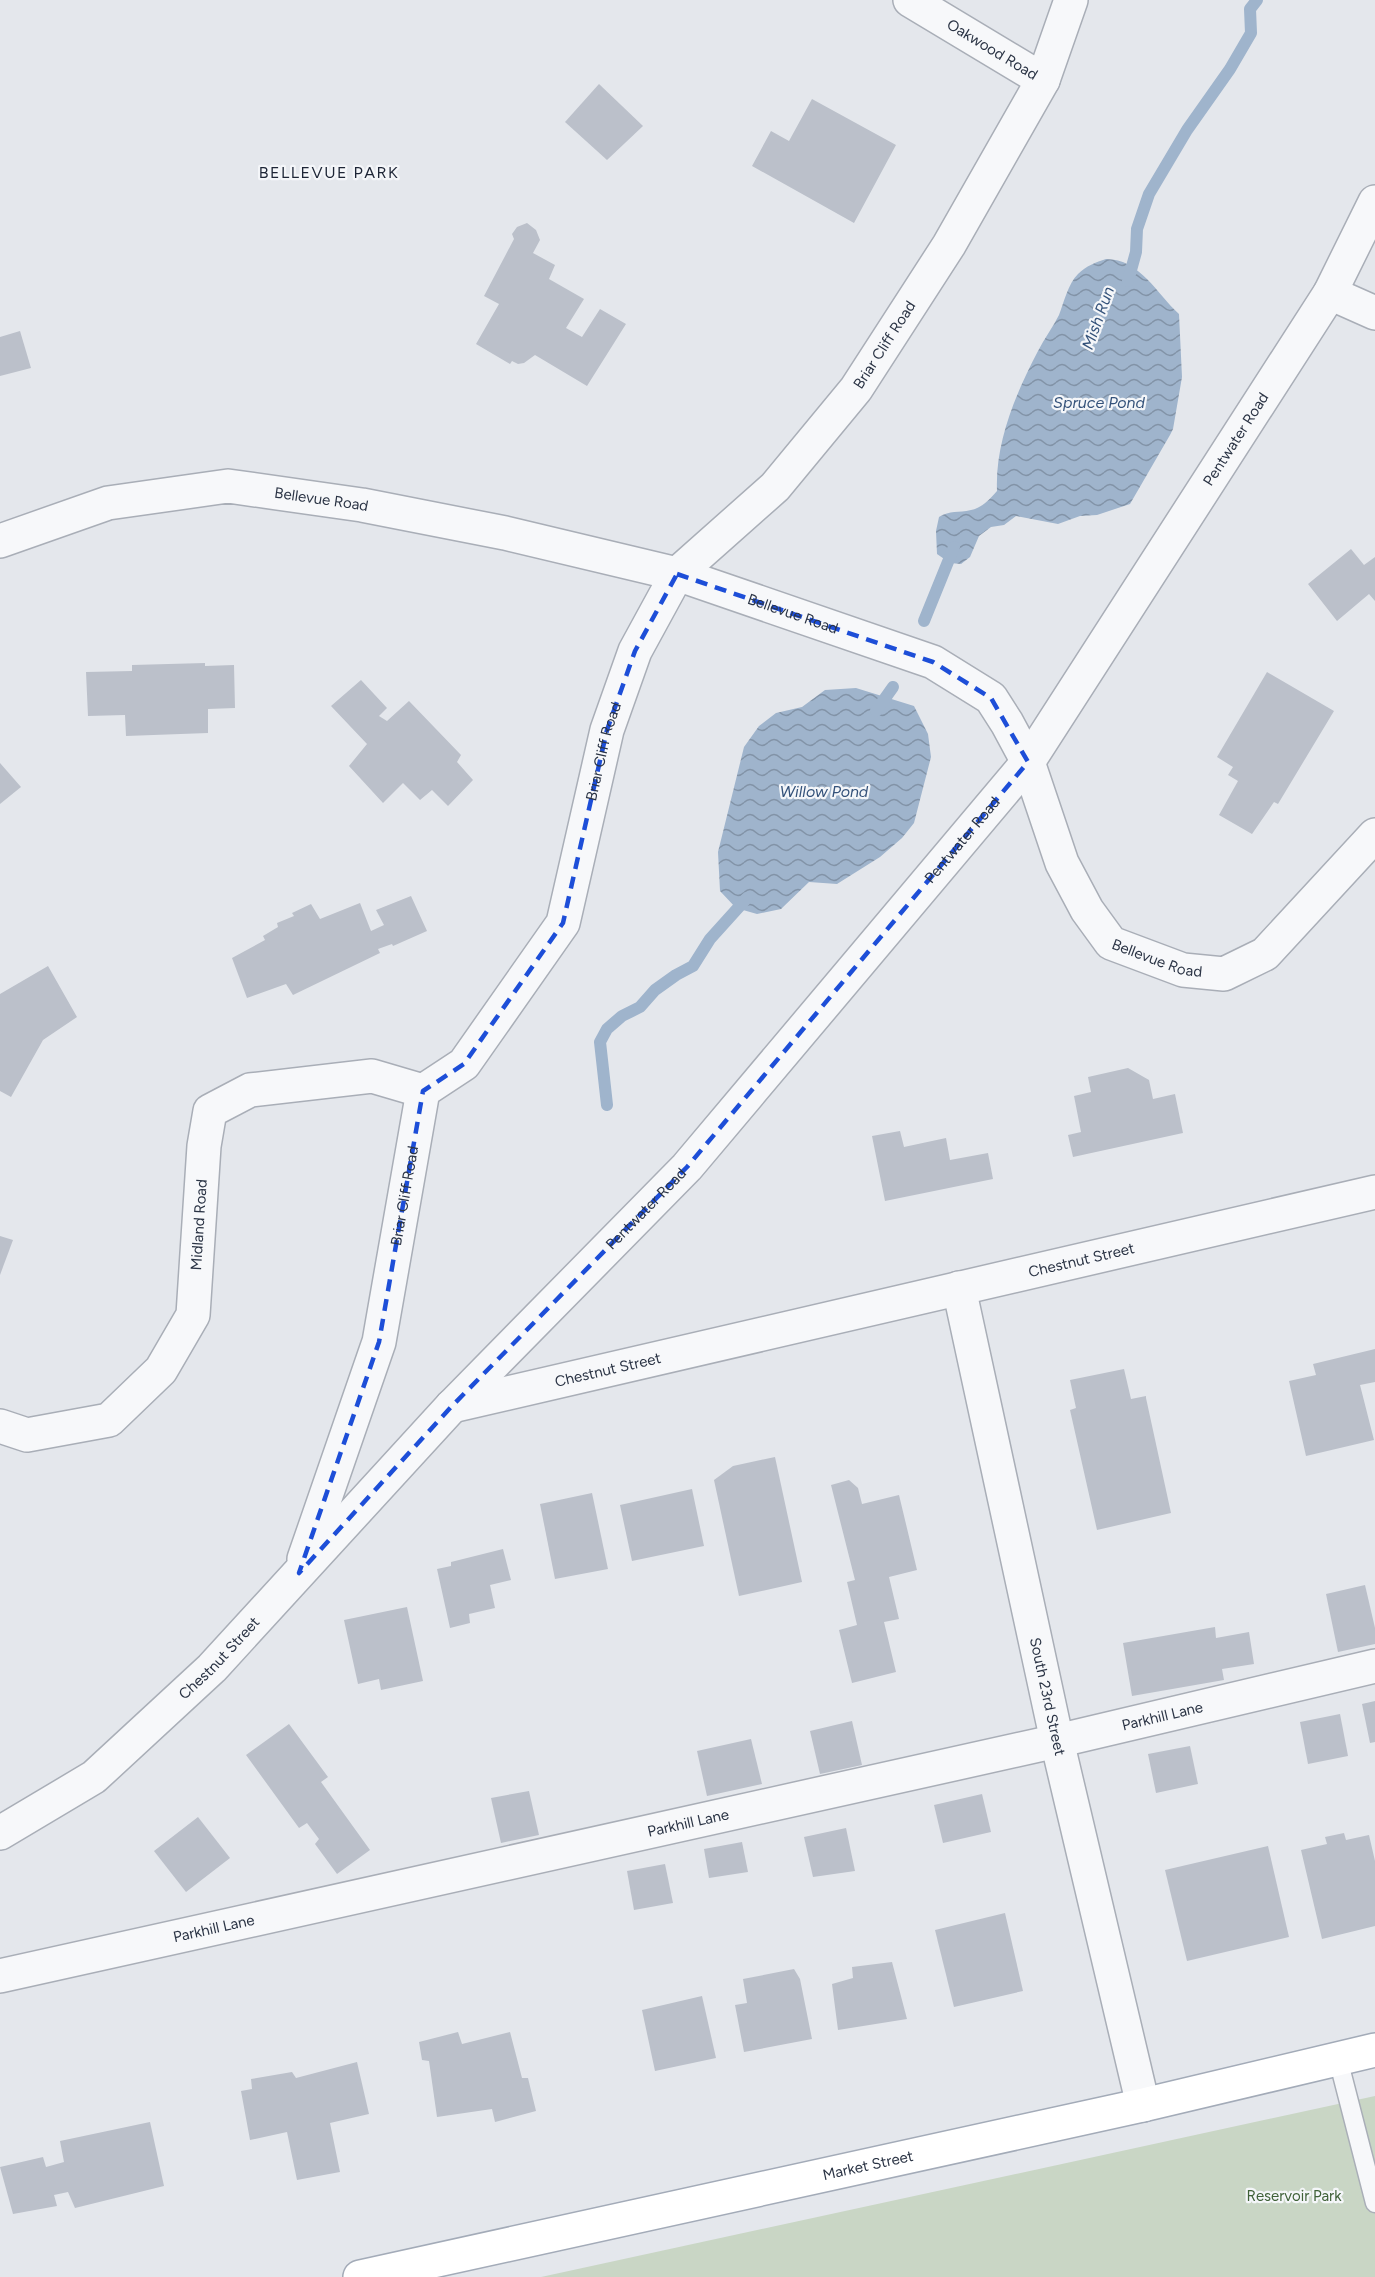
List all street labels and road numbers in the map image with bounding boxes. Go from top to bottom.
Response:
street label: Oakwood Road [944,15,1041,84]
street label: Briar Cliff Road [849,297,920,392]
street label: Pentwater Road [1199,389,1272,489]
street label: Bellevue Road [273,484,370,515]
street label: Bellevue Road [745,590,840,638]
street label: Briar Cliff Road [582,700,625,803]
street label: Pentwater Road [921,793,1004,887]
street label: Bellevue Road [1109,935,1203,981]
street label: Briar Cliff Road [387,1144,422,1247]
street label: Pentwater Road [602,1164,690,1253]
street label: Midland Road [187,1179,211,1271]
street label: Chestnut Street [1027,1239,1136,1281]
street label: Chestnut Street [553,1349,663,1391]
street label: Chestnut Street [175,1613,263,1703]
street label: South 23rd Street [1026,1636,1069,1758]
street label: Parkhill Lane [1120,1698,1205,1734]
street label: Parkhill Lane [646,1805,731,1841]
street label: Parkhill Lane [171,1911,256,1946]
street label: Market Street [821,2147,915,2184]

